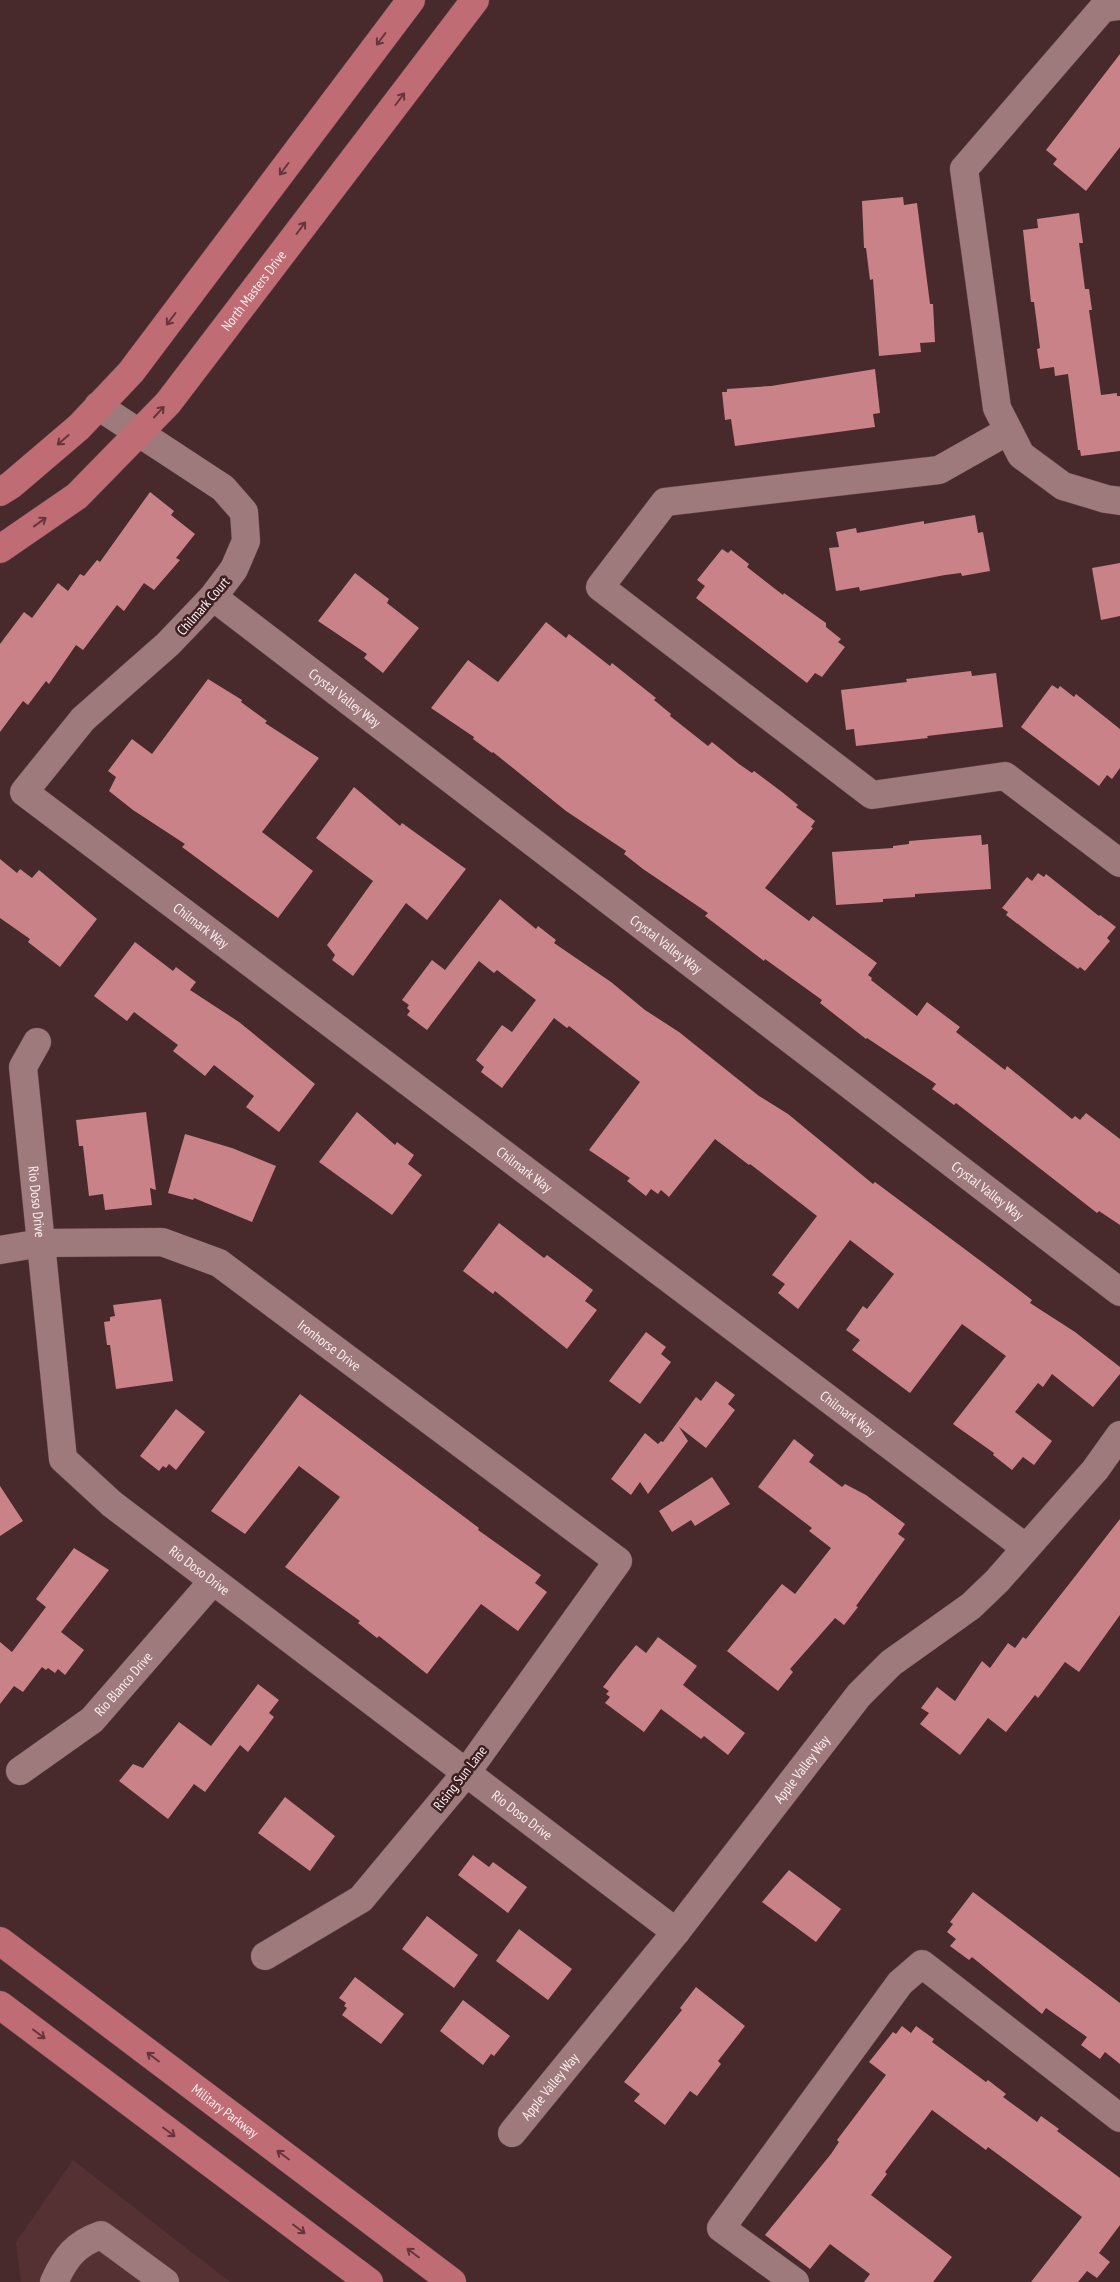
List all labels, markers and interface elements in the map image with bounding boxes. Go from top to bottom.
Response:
one-way arrow [376,32,387,45]
one-way arrow [395,92,405,106]
one-way arrow [278,162,289,175]
one-way arrow [296,222,307,235]
street label: North Masters Drive [217,246,290,334]
one-way arrow [166,312,176,326]
one-way arrow [153,406,165,418]
one-way arrow [57,434,70,445]
one-way arrow [33,517,47,527]
street label: Chilmark Court [173,573,233,639]
street label: Crystal Valley Way [305,665,385,732]
street label: Chilmark Way [170,899,233,953]
street label: Crystal Valley Way [626,911,707,978]
street label: Chilmark Way [493,1143,556,1197]
street label: Crystal Valley Way [948,1157,1028,1225]
street label: Rio Doso Drive [24,1165,49,1238]
street label: Ironhorse Drive [294,1316,365,1375]
street label: Chilmark Way [816,1387,880,1441]
street label: Rio Doso Drive [166,1542,234,1599]
street label: Rio Blanco Drive [90,1648,156,1720]
street label: Apple Valley Way [770,1731,834,1807]
street label: Rising Sun Lane [429,1742,491,1814]
street label: Rio Doso Drive [488,1786,556,1844]
one-way arrow [32,2029,45,2040]
street label: Apple Valley Way [517,2049,583,2124]
one-way arrow [147,2052,160,2063]
street label: Military Parkway [188,2080,263,2142]
one-way arrow [162,2127,176,2137]
one-way arrow [276,2150,290,2160]
one-way arrow [292,2224,305,2235]
one-way arrow [407,2247,420,2258]

